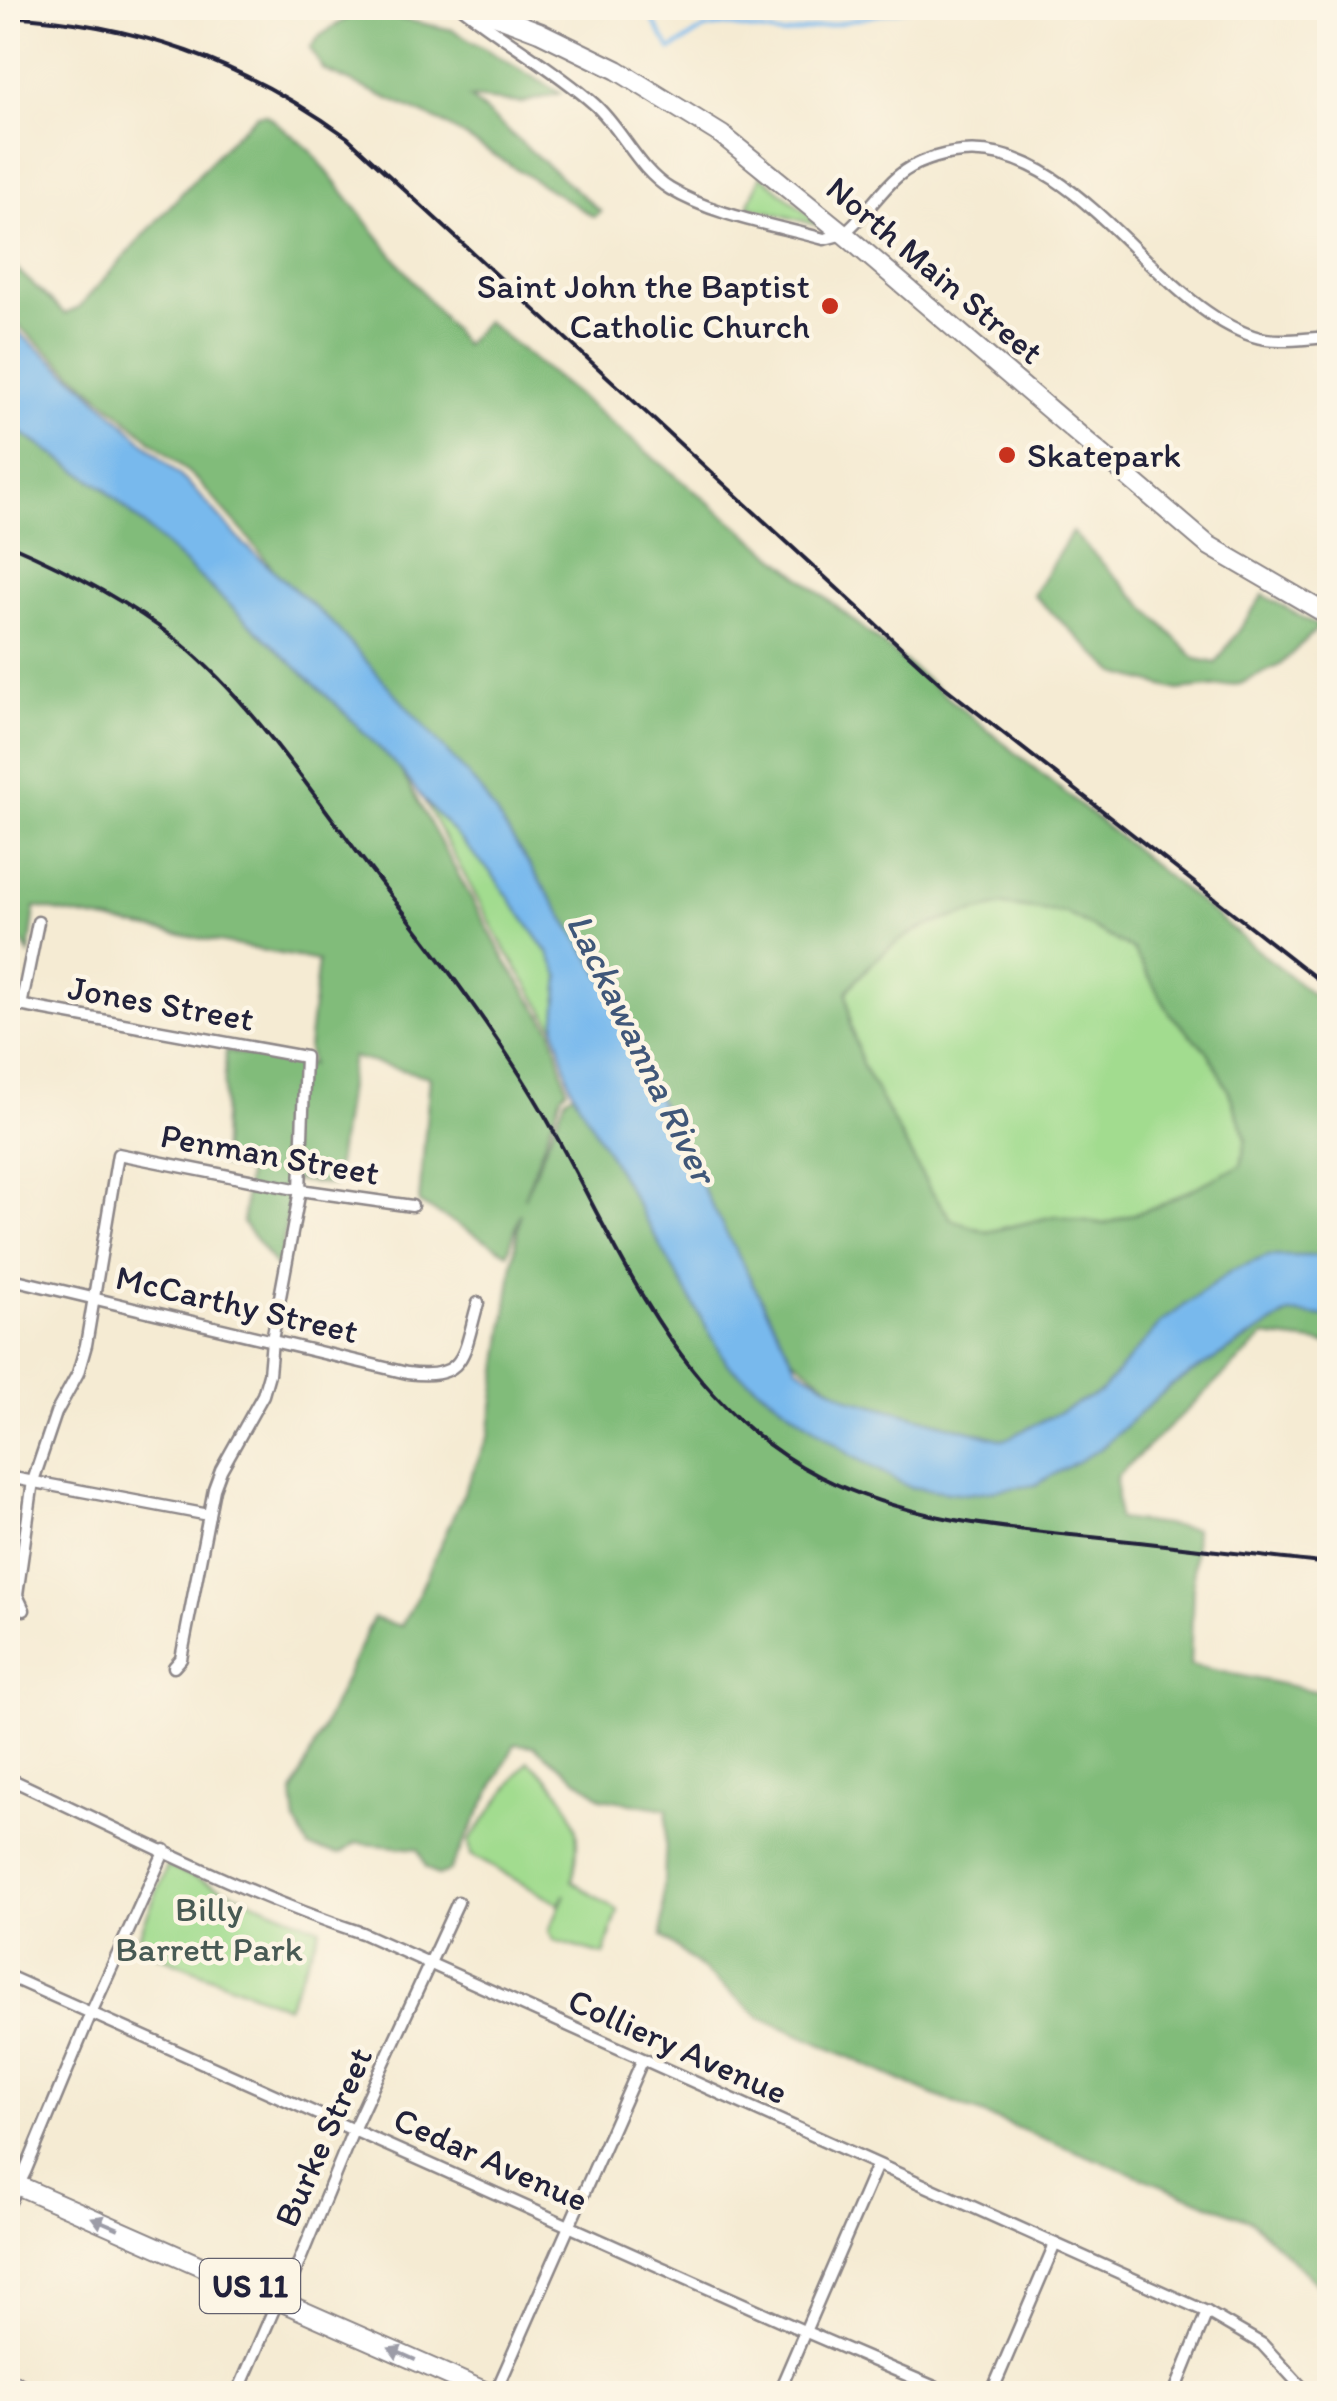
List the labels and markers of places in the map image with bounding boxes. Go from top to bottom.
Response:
place label: Saint John the Baptist Catholic Church [477,265,810,347]
marker: Saint John the Baptist Catholic Church [819,295,841,317]
place label: Skatepark [1027,434,1181,476]
marker: Skatepark [996,444,1018,466]

